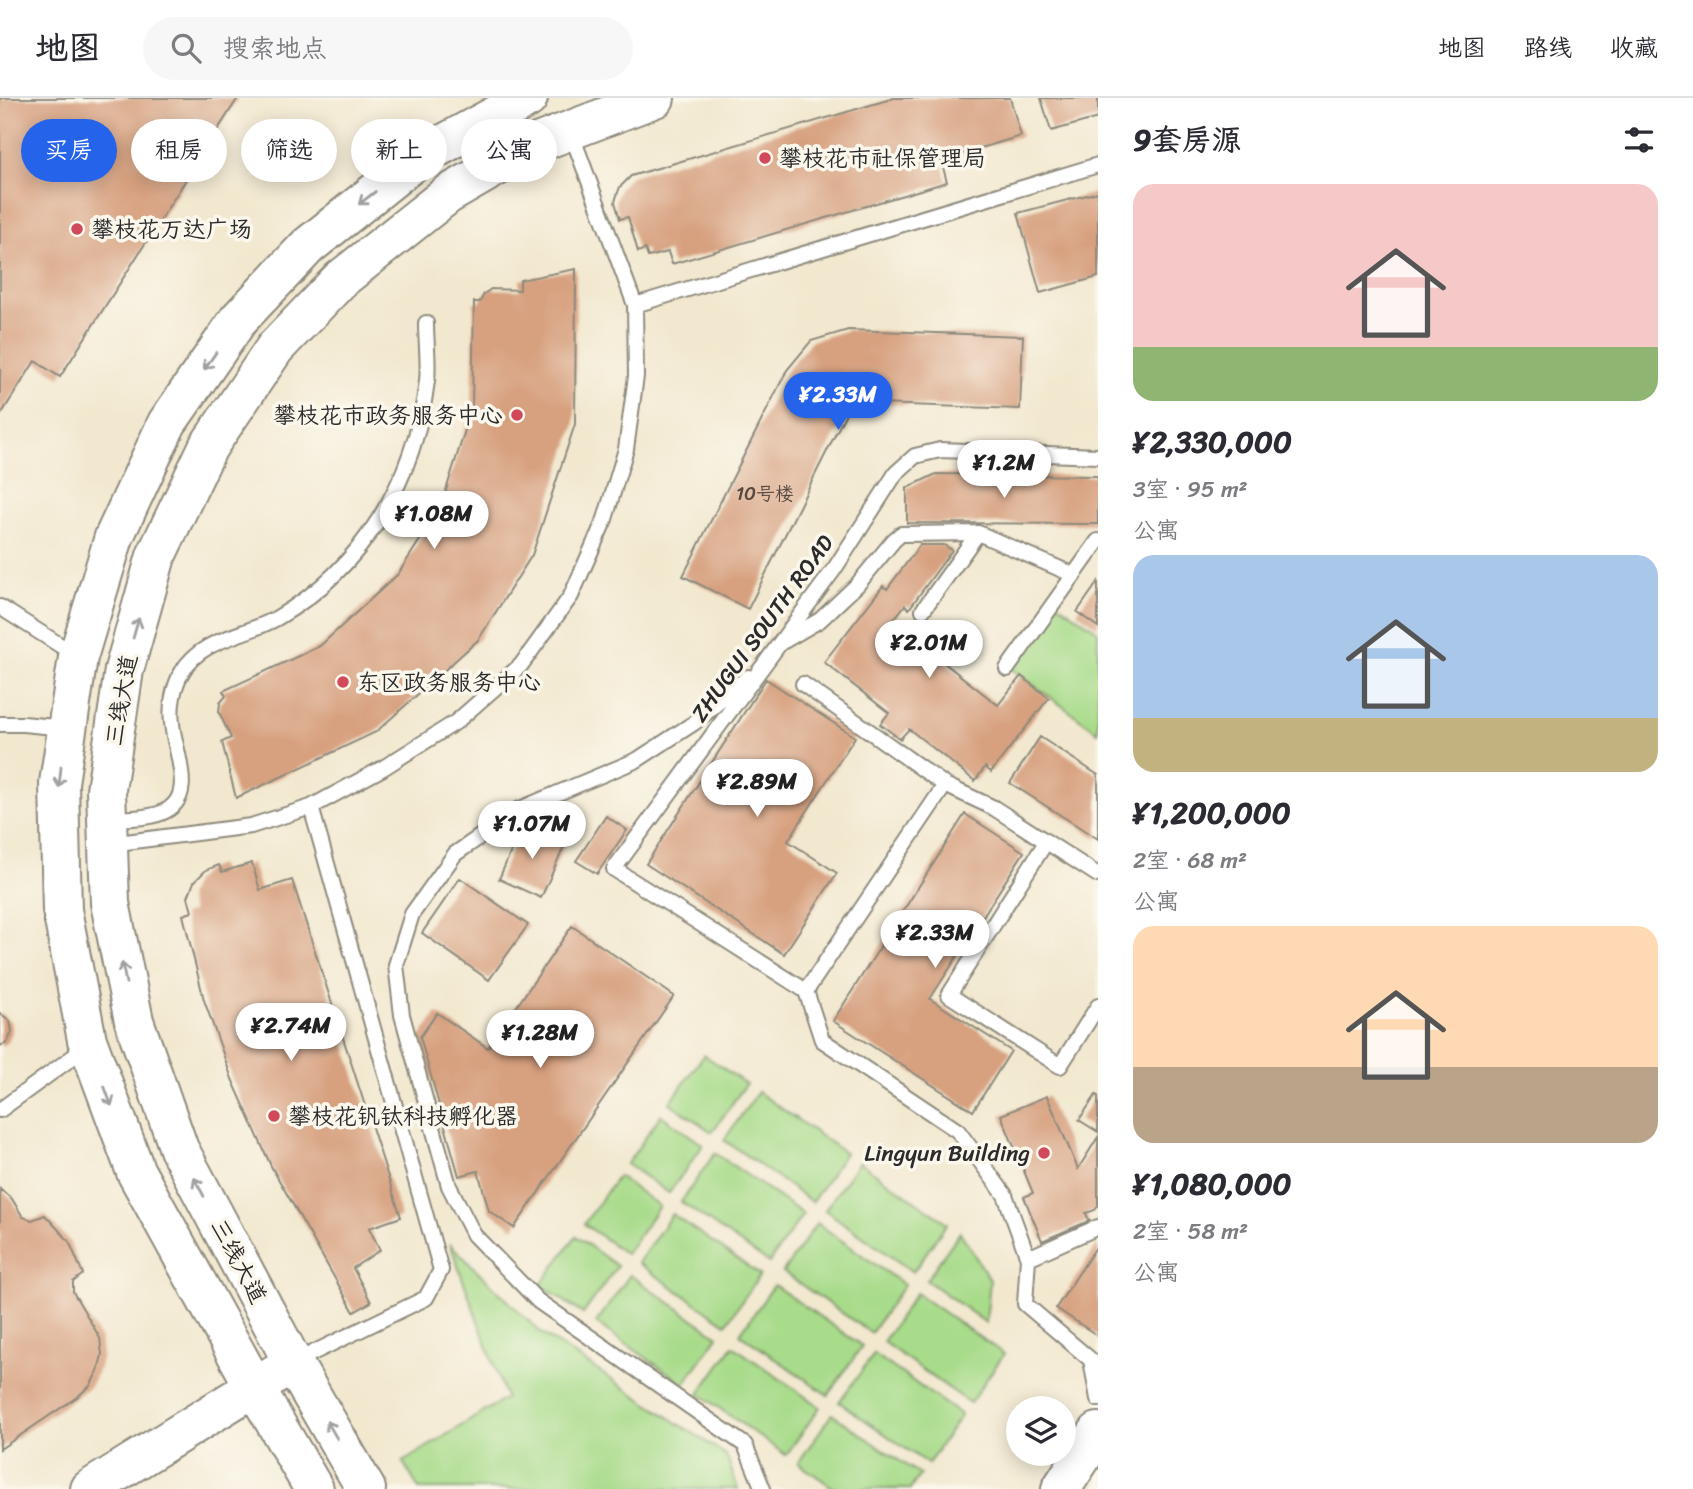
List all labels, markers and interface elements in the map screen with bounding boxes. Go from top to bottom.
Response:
search box [143,17,633,80]
text: 地图 [35,19,101,77]
text: 搜索地点 [223,25,327,71]
text: 地图 [1438,27,1486,69]
text: 路线 [1524,27,1572,69]
text: 收藏 [1610,27,1658,69]
icon: search [167,29,205,67]
text: 9套房源 [1133,113,1241,167]
chip: 买房 [21,119,117,182]
chip: 租房 [131,119,227,182]
chip: 筛选 [241,119,337,182]
chip: 新上 [351,119,447,182]
chip: 公寓 [461,119,557,182]
icon: filters [1620,121,1658,159]
place label: 攀枝花市社保管理局 [779,138,986,179]
marker: 攀枝花市社保管理局 [757,150,773,166]
one-way arrow [358,191,377,206]
place label: 攀枝花万达广场 [91,209,252,250]
marker: 攀枝花万达广场 [69,221,85,237]
icon: home [1333,230,1459,356]
one-way arrow [203,351,217,370]
pin: ¥2.33M [781,372,895,432]
text: ¥2.33M [799,374,877,415]
place label: 攀枝花市政务服务中心 [273,395,503,436]
marker: 攀枝花市政务服务中心 [509,407,525,423]
text: ¥2,330,000 [1133,415,1292,469]
pin: ¥1.2M [955,440,1053,500]
text: ¥1.2M [973,442,1035,483]
text: 3室 · 95 m² [1133,469,1248,510]
house number: 10号楼 [736,477,794,510]
pin: ¥1.08M [377,491,491,551]
text: ¥1.08M [396,493,472,534]
text: 公寓 [1133,510,1179,551]
street label: ZHUGUI SOUTH ROAD [680,525,845,731]
icon: home [1333,601,1459,727]
one-way arrow [130,617,143,639]
pin: ¥2.01M [872,620,986,680]
text: ¥2.01M [891,622,967,663]
street label: 三线大道 [93,651,150,749]
place label: 东区政务服务中心 [357,662,541,703]
marker: 东区政务服务中心 [335,674,351,690]
pin: ¥2.89M [700,760,814,819]
text: ¥2.89M [717,761,797,802]
one-way arrow [54,765,67,788]
text: ¥1,200,000 [1133,786,1291,840]
pin: ¥1.07M [475,802,589,861]
text: ¥1.07M [494,803,570,844]
text: 2室 · 68 m² [1133,840,1247,881]
text: 公寓 [1133,881,1179,922]
pin: ¥2.33M [878,910,992,970]
text: ¥2.33M [896,912,974,953]
one-way arrow [117,962,131,985]
icon: home [1333,972,1459,1098]
pin: ¥2.74M [234,1004,348,1063]
text: ¥2.74M [251,1005,331,1046]
pin: ¥1.28M [483,1010,597,1070]
text: ¥1.28M [502,1012,578,1053]
one-way arrow [103,1085,115,1107]
place label: 攀枝花钒钛科技孵化器 [288,1096,518,1137]
marker: 攀枝花钒钛科技孵化器 [266,1108,282,1124]
place label: Lingyun Building [864,1133,1030,1174]
marker: Lingyun Building [1036,1145,1052,1161]
text: ¥1,080,000 [1133,1157,1292,1211]
one-way arrow [192,1177,205,1198]
street label: 三线大道 [199,1211,278,1311]
text: 2室 · 58 m² [1133,1211,1248,1252]
text: 公寓 [1133,1252,1179,1293]
map controls [1006,1396,1076,1466]
button: layers [1006,1396,1076,1466]
one-way arrow [325,1420,339,1440]

